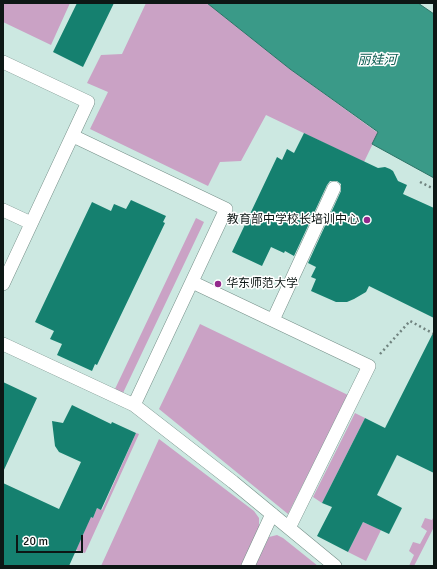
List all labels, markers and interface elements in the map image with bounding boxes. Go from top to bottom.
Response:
water label: 丽娃河 [358,53,396,69]
place label: 教育部中学校长培训中心 [227,213,359,227]
marker: 教育部中学校长培训中心 [362,215,372,225]
place label: 华东师范大学 [226,277,298,291]
marker: 华东师范大学 [213,279,223,289]
scale bar [18,527,85,553]
text: 20 m [23,534,48,549]

